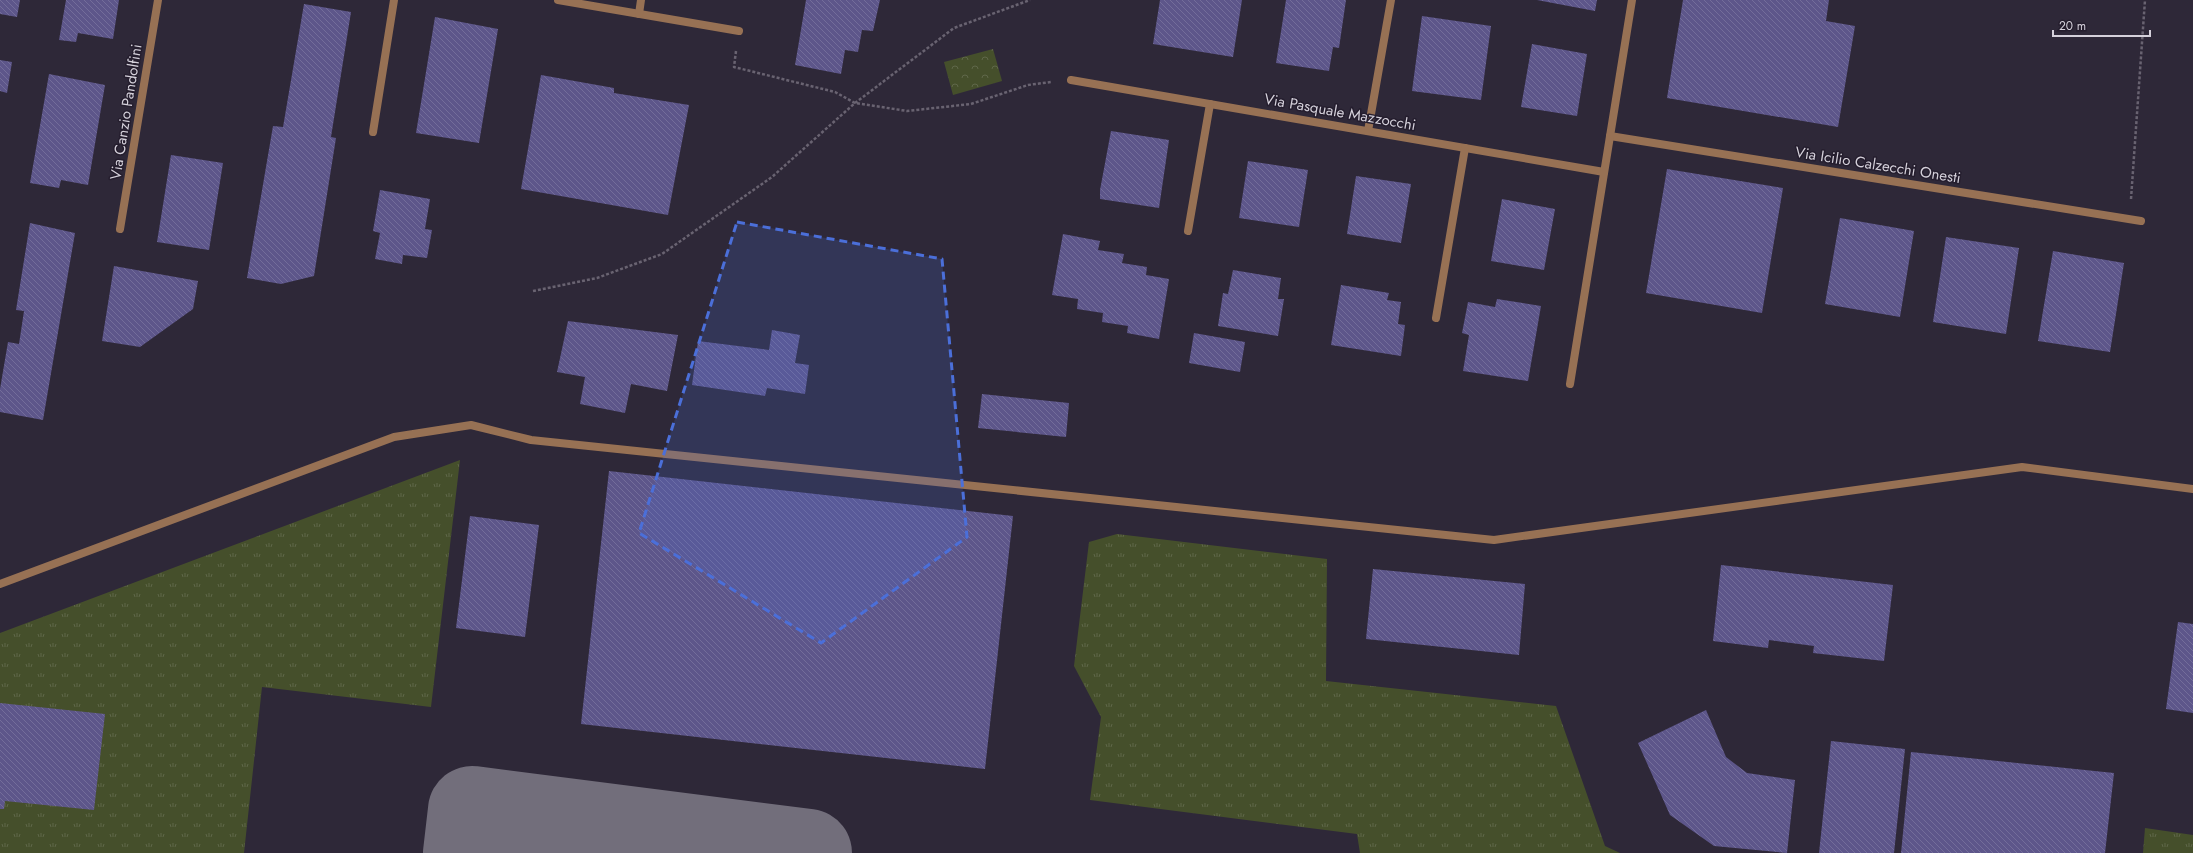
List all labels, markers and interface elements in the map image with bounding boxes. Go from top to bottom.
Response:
scale bar [2053,12,2150,38]
text: 20 m [2059,17,2086,35]
street label: Via Canzio Pandolfini [104,42,148,182]
street label: Via Pasquale Mazzocchi [1262,88,1418,136]
street label: Via Icilio Calzecchi Onesti [1794,141,1962,189]

